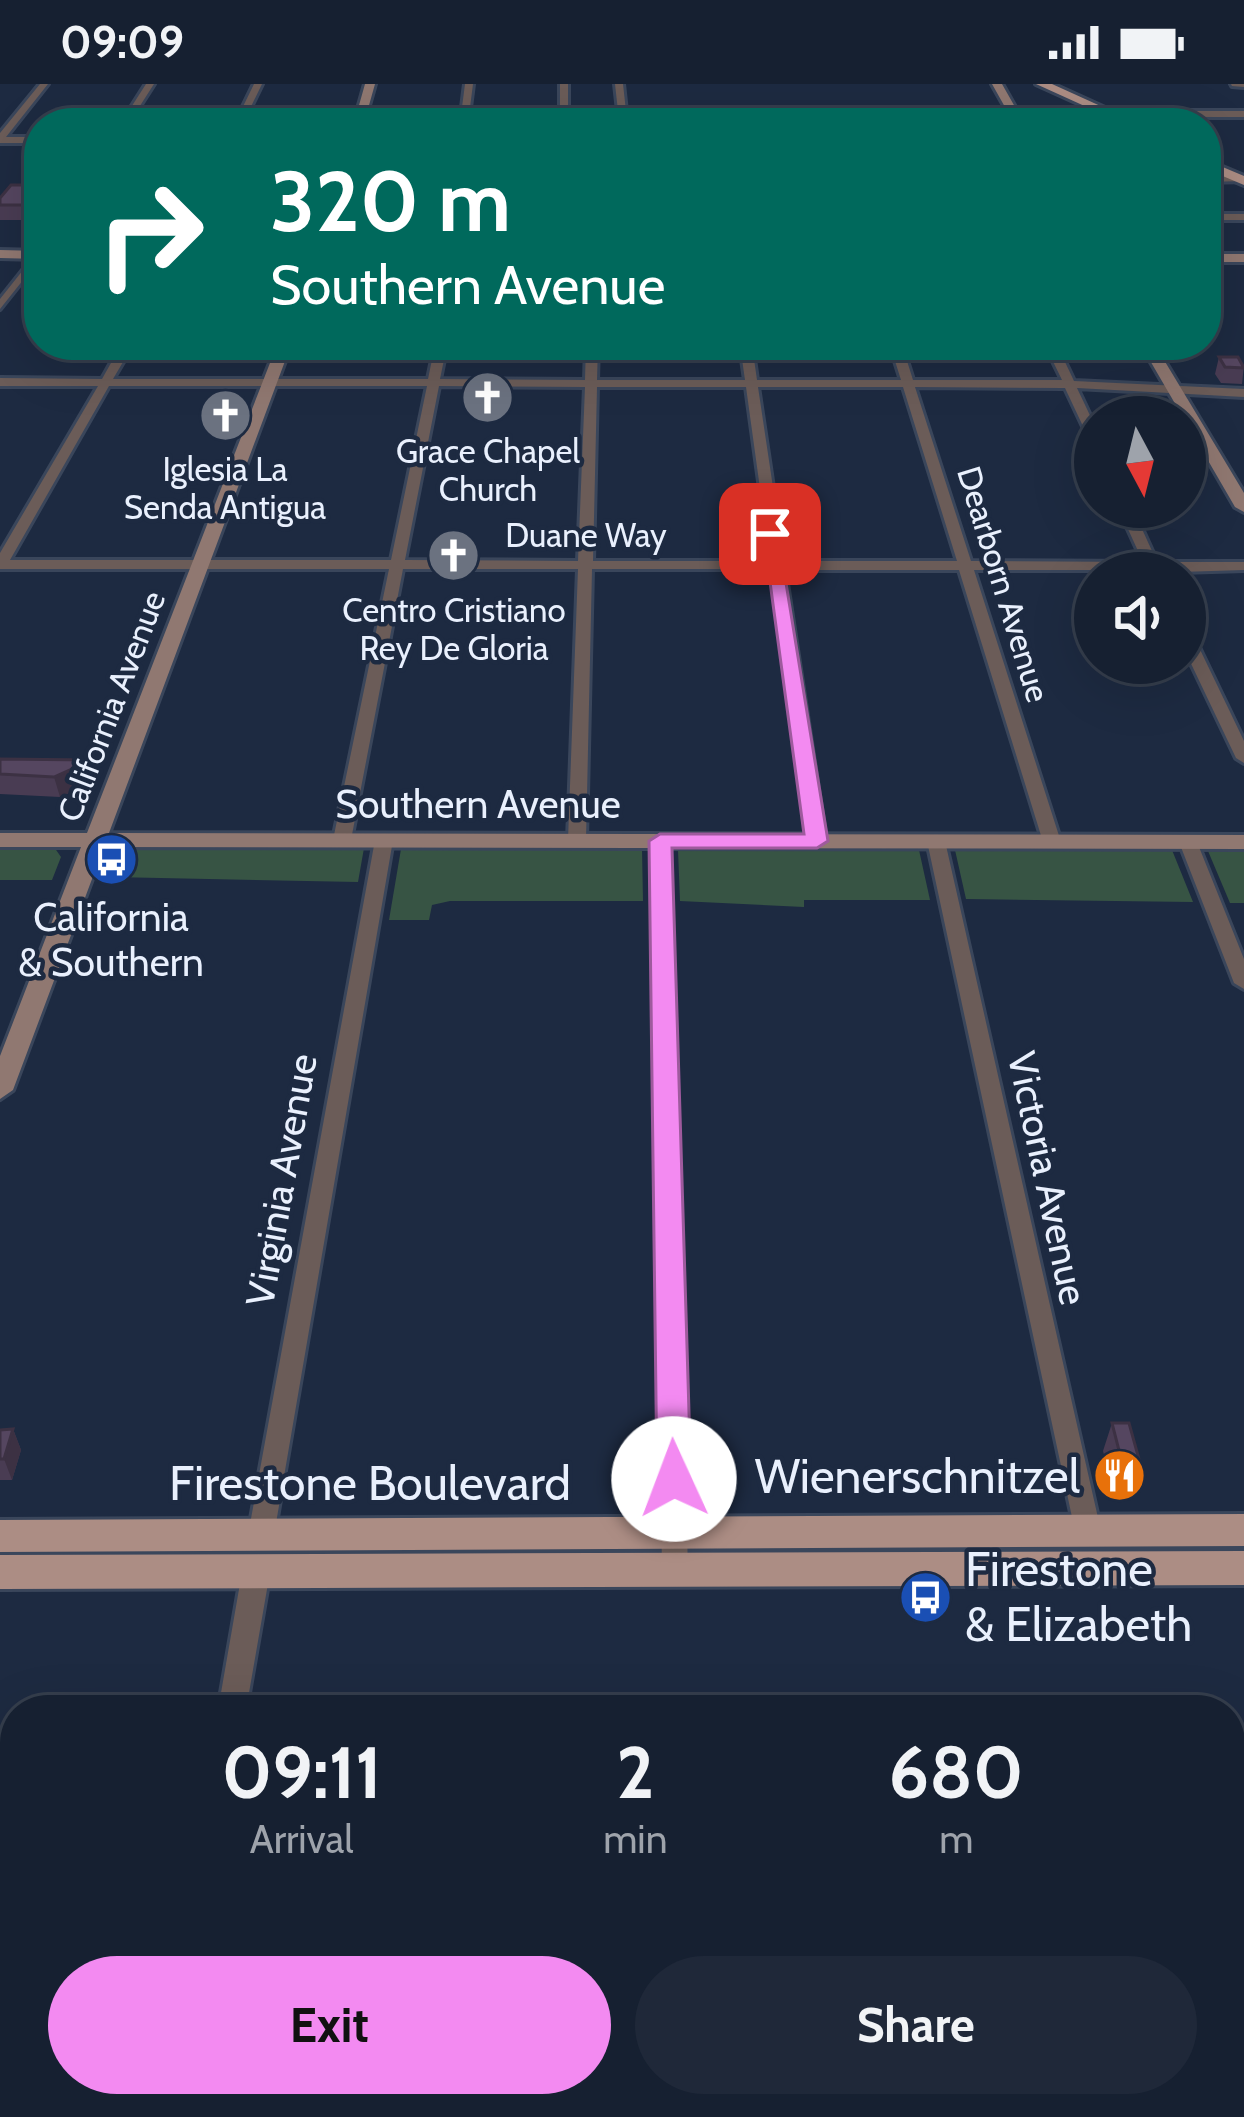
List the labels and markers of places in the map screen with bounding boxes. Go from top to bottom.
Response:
church icon: Grace Chapel Church [460,369,516,425]
church icon: Iglesia La Senda Antigua [197,387,253,443]
place label: Grace Chapel Church [396,431,580,509]
place label: Iglesia La Senda Antigua [124,449,326,527]
pin [719,483,821,585]
church icon: Centro Cristiano Rey De Gloria [426,528,482,584]
place label: Centro Cristiano Rey De Gloria [342,590,566,668]
bus stop icon: California & Southern [83,832,139,888]
place label: California & Southern [18,893,204,986]
place label: Wienerschnitzel [755,1447,1080,1505]
restaurant icon: Wienerschnitzel [1091,1448,1147,1504]
place label: Firestone & Elizabeth [965,1540,1192,1653]
bus stop icon: Firestone & Elizabeth [898,1569,954,1625]

